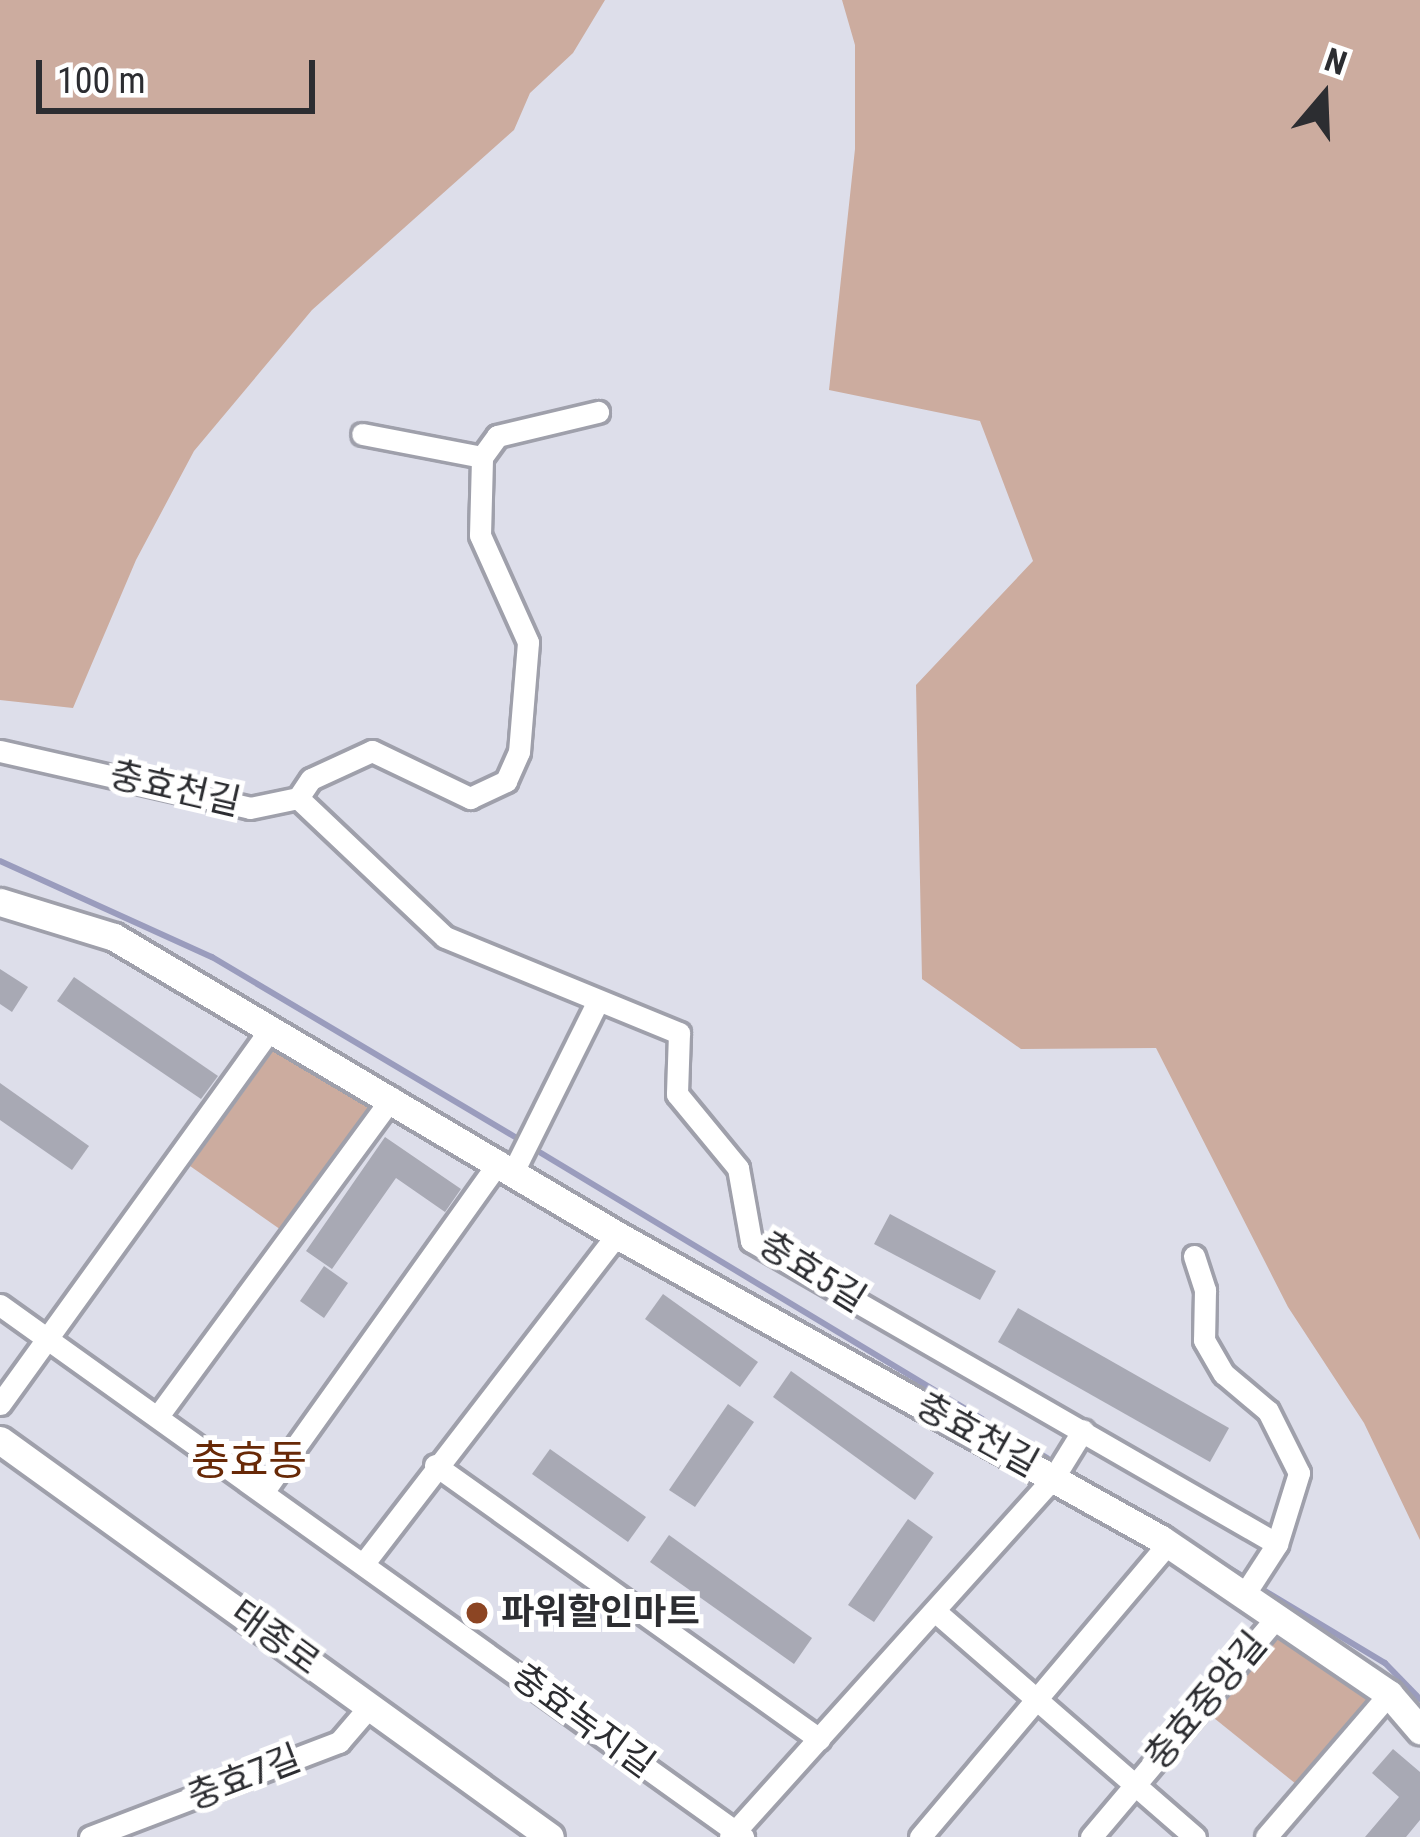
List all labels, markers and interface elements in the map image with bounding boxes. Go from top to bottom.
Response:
scale bar [42,36,321,110]
north arrow [1264,36,1384,156]
text: N [1320,40,1352,83]
text: 100 m [57,60,146,102]
street label: 충효천길 [106,753,244,825]
street label: 충효5길 [751,1223,873,1321]
street label: 충효천길 [909,1384,1045,1486]
district label: 충효동 [191,1436,307,1486]
street label: 태종로 [222,1591,328,1685]
place label: 파워할인마트 [501,1591,700,1635]
marker: 파워할인마트 [464,1600,490,1626]
street label: 충효중앙길 [1136,1624,1276,1778]
street label: 충효녹지길 [503,1655,663,1787]
street label: 충효7길 [182,1737,306,1819]

